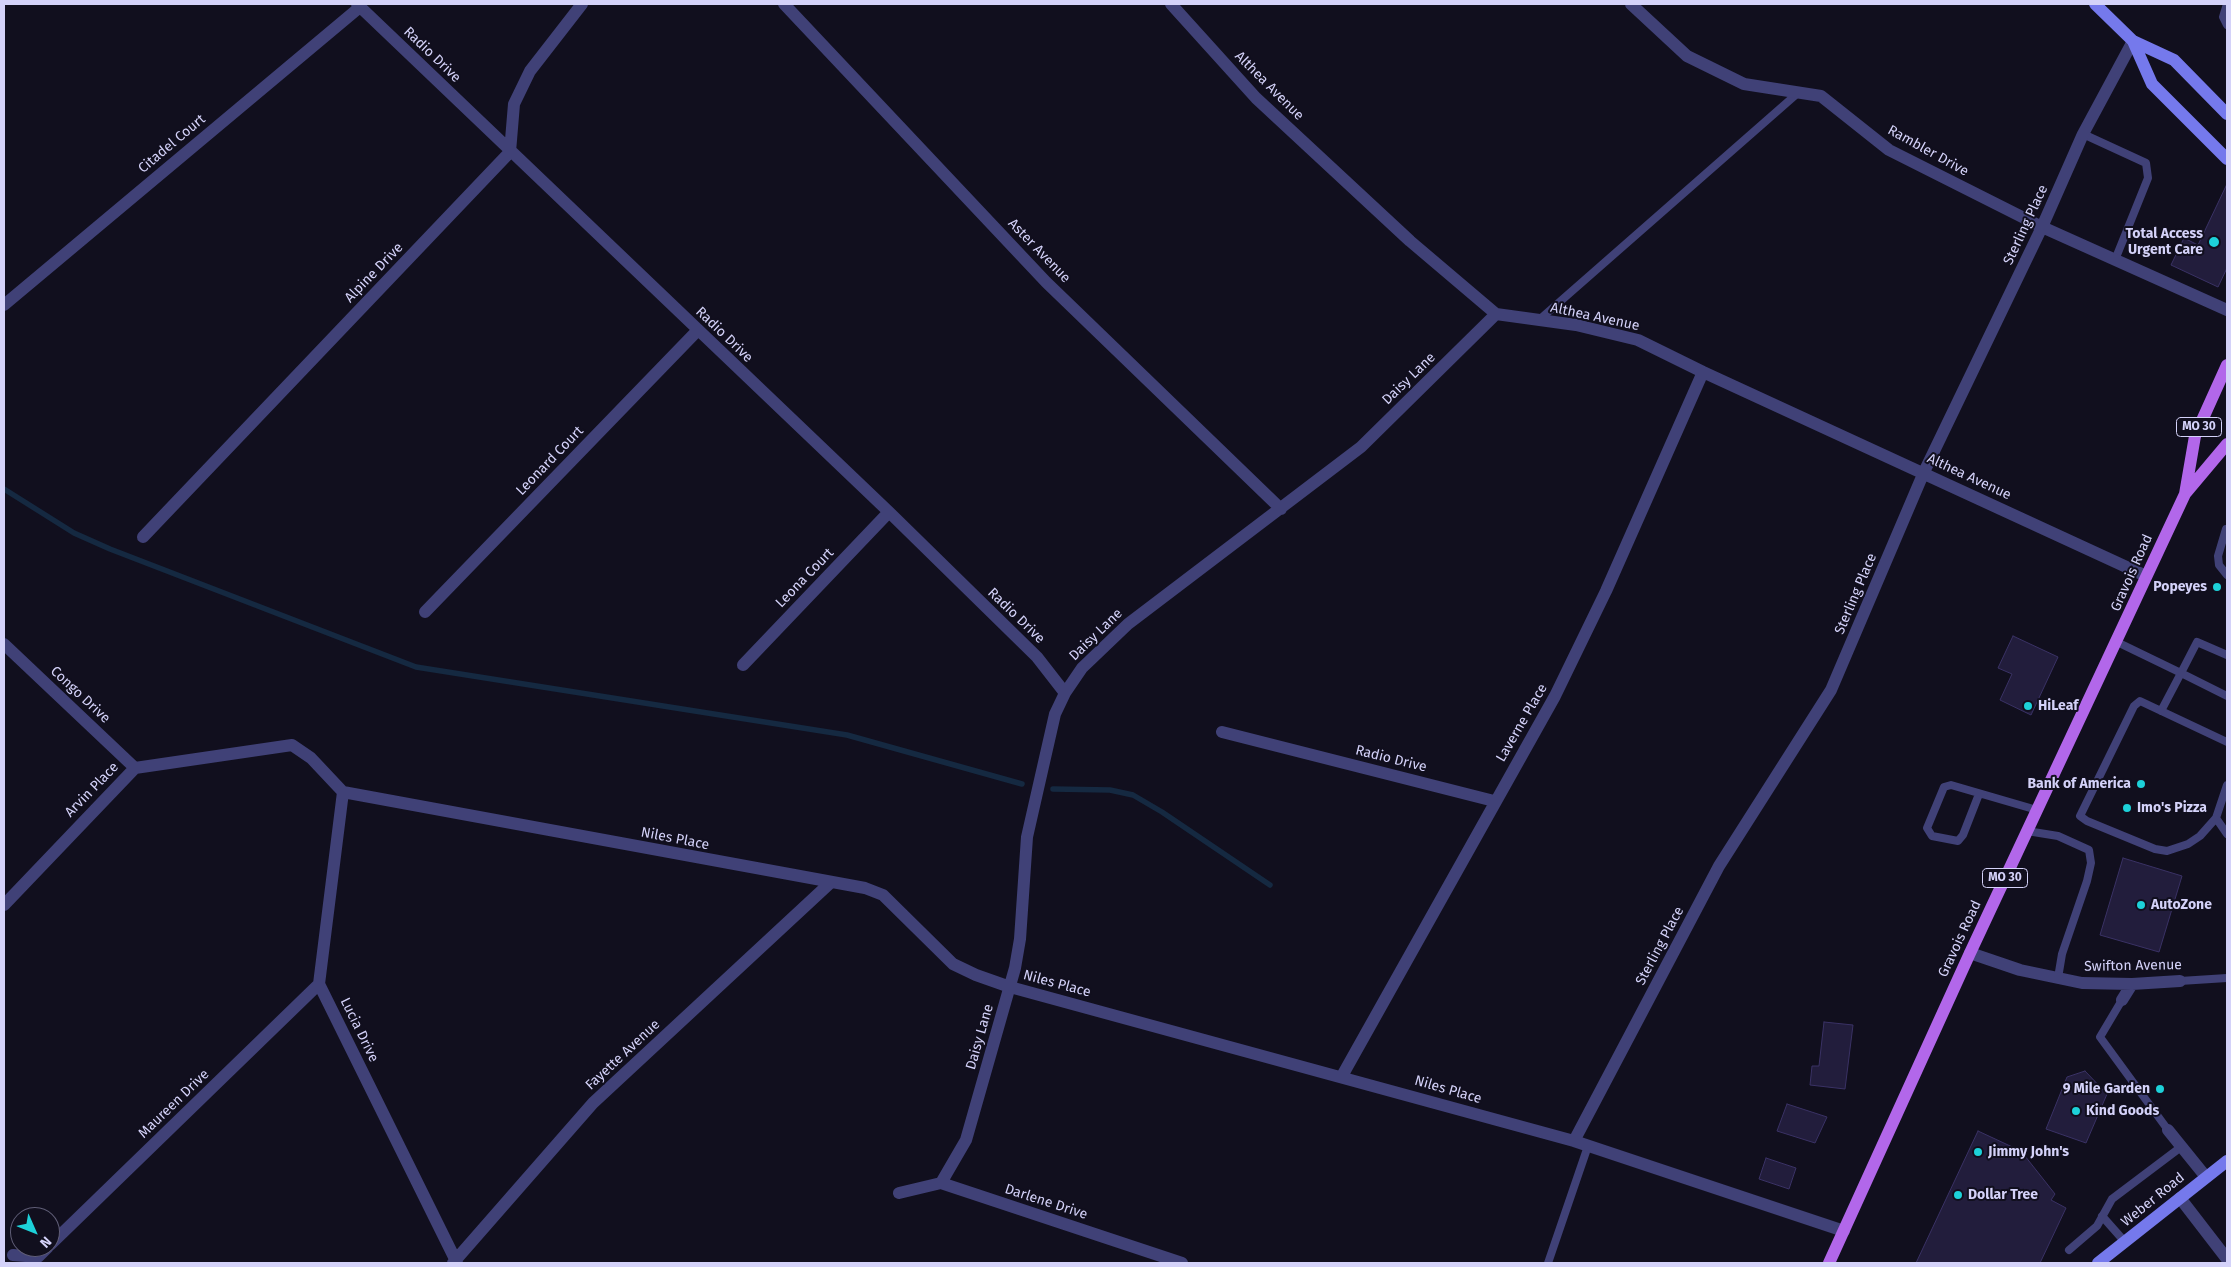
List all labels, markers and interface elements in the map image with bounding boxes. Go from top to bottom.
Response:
street label: Radio Drive [400,24,464,86]
street label: Althea Avenue [1231,48,1307,124]
street label: Citadel Court [135,111,209,177]
street label: Rambler Drive [1885,122,1971,180]
street label: Sterling Place [2000,182,2052,268]
street label: Aster Avenue [1004,215,1074,287]
place label: Total Access Urgent Care [2126,226,2203,258]
marker: Total Access Urgent Care [2207,235,2221,249]
street label: Alpine Drive [341,240,407,306]
street label: Althea Avenue [1549,299,1641,335]
street label: Radio Drive [692,304,756,366]
street label: Daisy Lane [1379,349,1439,409]
road number: MO 30 [2176,418,2222,437]
street label: Leonard Court [513,423,587,499]
street label: Althea Avenue [1924,450,2014,504]
street label: Gravois Road [2108,532,2156,614]
street label: Leona Court [772,545,838,611]
street label: Sterling Place [1831,551,1881,637]
place label: Popeyes [2153,579,2207,595]
marker: Popeyes [2211,581,2223,593]
street label: Radio Drive [984,585,1048,647]
street label: Daisy Lane [1066,605,1126,665]
street label: Congo Drive [47,663,113,727]
street label: Laverne Place [1493,681,1551,765]
place label: HiLeaf [2038,698,2078,714]
marker: HiLeaf [2022,700,2034,712]
street label: Radio Drive [1354,742,1428,776]
street label: Arvin Place [62,759,122,821]
place label: Bank of America [2027,776,2131,792]
marker: Bank of America [2135,778,2147,790]
place label: Imo's Pizza [2137,800,2207,816]
marker: Imo's Pizza [2121,802,2133,814]
street label: Niles Place [639,824,711,854]
road number: MO 30 [1982,868,2028,888]
place label: AutoZone [2151,897,2212,913]
street label: Gravois Road [1935,898,1985,980]
marker: AutoZone [2135,899,2147,911]
street label: Sterling Place [1632,904,1688,988]
street label: Swifton Avenue [2084,957,2182,975]
street label: Niles Place [1021,967,1093,1001]
street label: Lucia Drive [336,995,382,1065]
street label: Daisy Lane [963,1002,997,1072]
street label: Fayette Avenue [582,1016,664,1094]
street label: Maureen Drive [135,1066,213,1142]
street label: Niles Place [1412,1072,1484,1108]
place label: 9 Mile Garden [2063,1081,2150,1097]
marker: 9 Mile Garden [2154,1083,2166,1095]
place label: Kind Goods [2086,1103,2159,1119]
marker: Kind Goods [2070,1105,2082,1117]
place label: Jimmy John's [1988,1144,2069,1160]
marker: Jimmy John's [1972,1146,1984,1158]
street label: Weber Road [2118,1169,2188,1231]
street label: Darlene Drive [1003,1181,1089,1223]
place label: Dollar Tree [1968,1187,2038,1203]
marker: Dollar Tree [1952,1189,1964,1201]
north arrow [10,1207,60,1257]
text: N [36,1233,55,1251]

